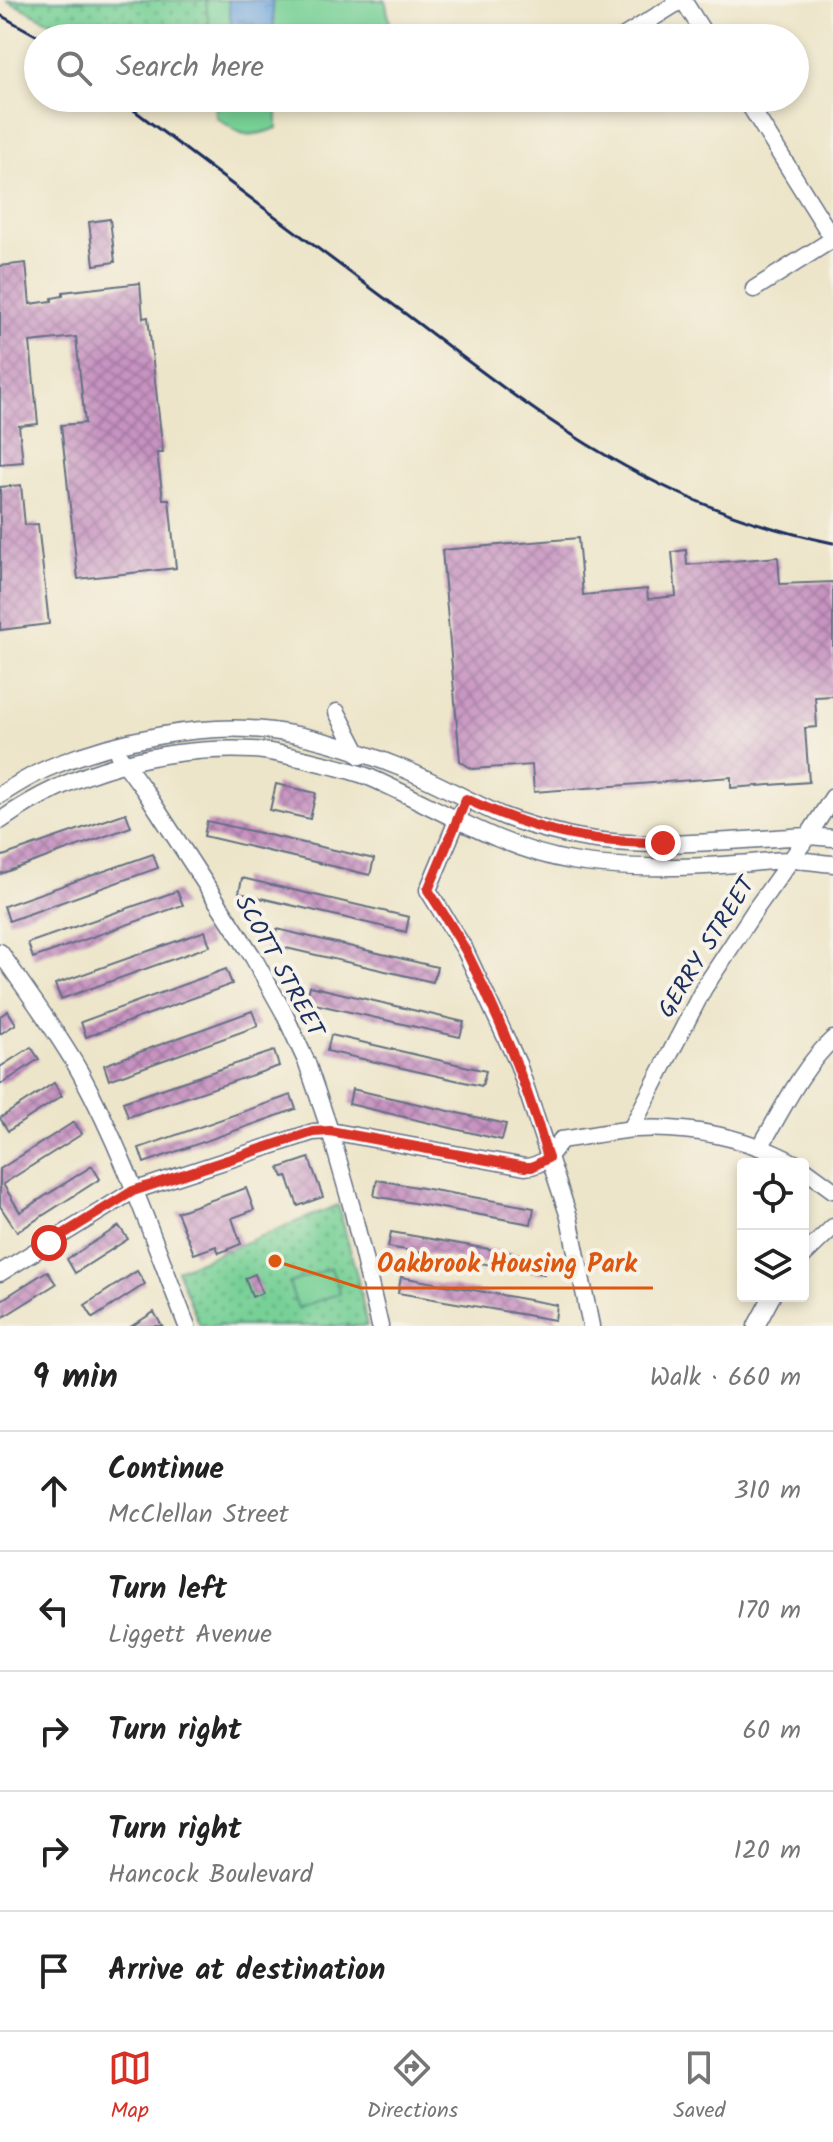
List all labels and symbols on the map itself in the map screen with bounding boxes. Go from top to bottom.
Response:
route end [645,825,681,861]
street label: GERRY STREET [648,868,768,1026]
street label: SCOTT STREET [223,888,335,1047]
route start [31,1225,67,1261]
callout: Oakbrook Housing Park [361,1238,653,1288]
text: Oakbrook Housing Park [377,1244,638,1286]

